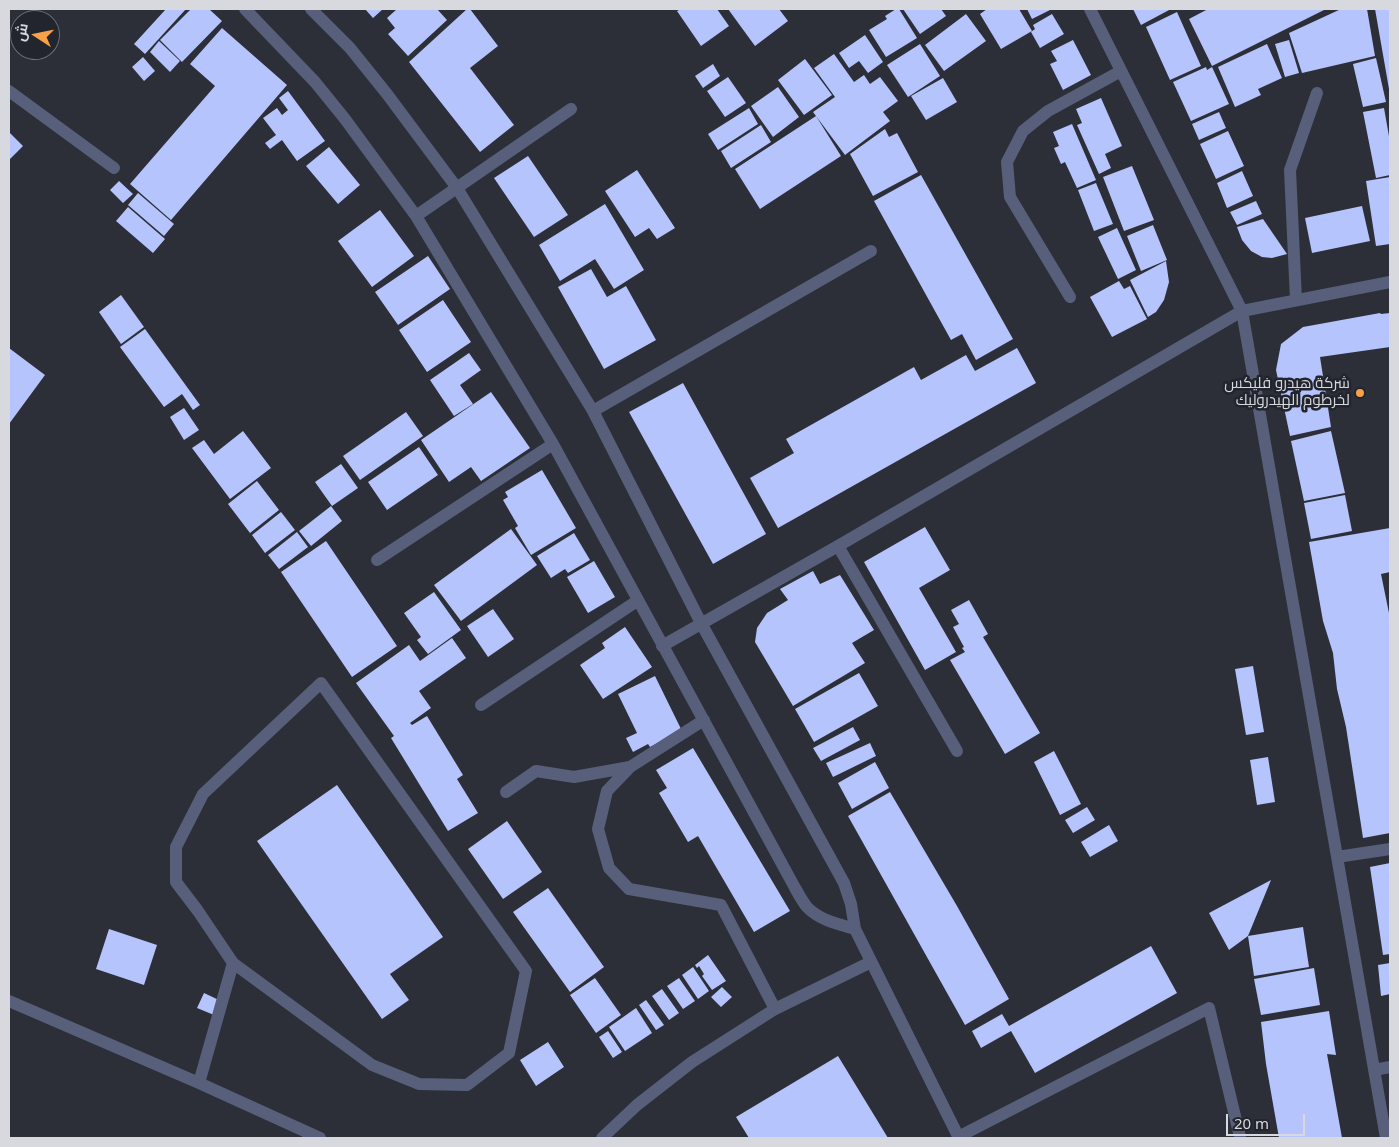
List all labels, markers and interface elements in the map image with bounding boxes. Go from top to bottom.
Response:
north arrow [10,10,60,60]
text: ش [10,22,32,43]
place label: شركة هيدرو فليكس لخرطوم الهيدروليك [1224,375,1350,410]
marker: شركة هيدرو فليكس لخرطوم الهيدروليك [1354,387,1366,399]
scale bar [1229,1104,1308,1136]
text: 20 m [1234,1113,1269,1133]

